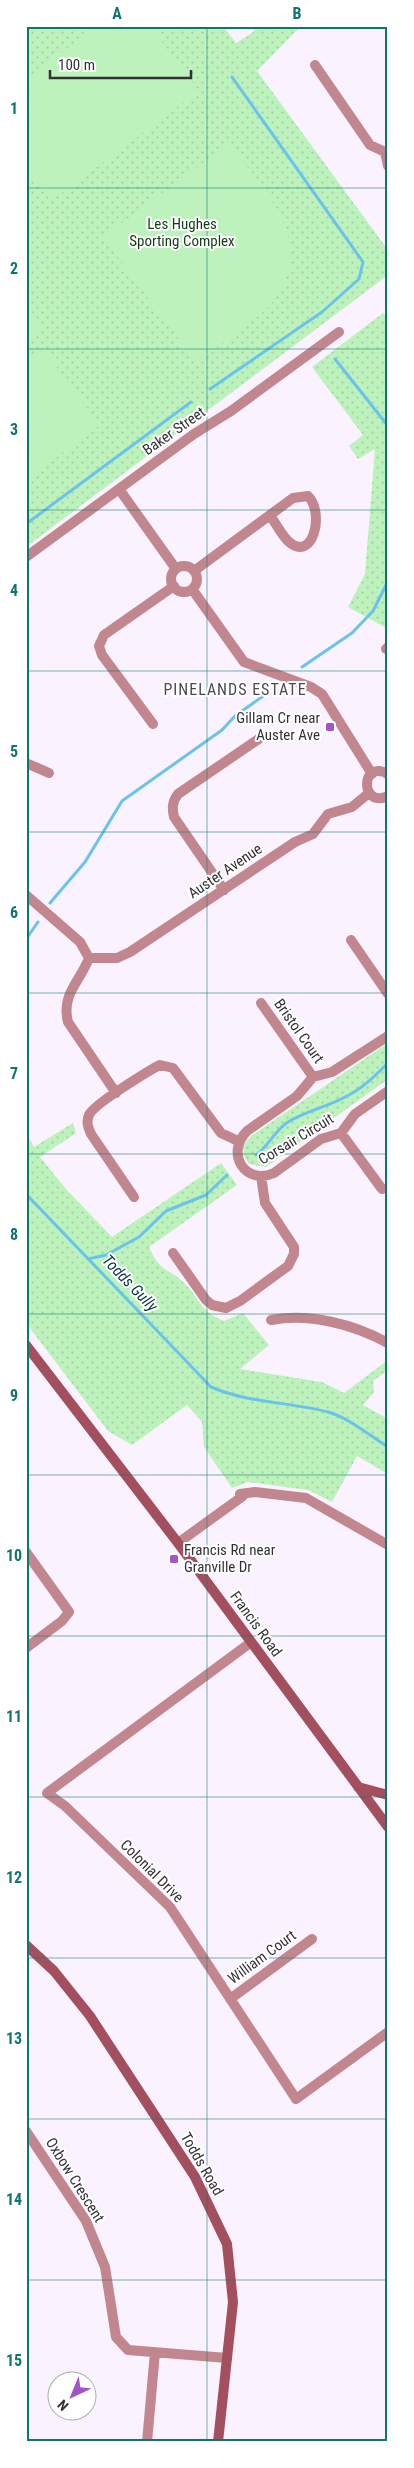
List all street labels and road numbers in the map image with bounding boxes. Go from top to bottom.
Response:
street label: Baker Street [139,403,209,459]
street label: Auster Avenue [185,840,265,902]
street label: Bristol Court [270,995,328,1067]
street label: Corsair Circuit [255,1110,337,1168]
street label: Francis Road [226,1588,286,1660]
street label: Colonial Drive [117,1836,187,1906]
street label: William Court [224,1926,300,1988]
street label: Todds Road [177,2129,227,2199]
street label: Oxbow Crescent [42,2134,108,2226]

